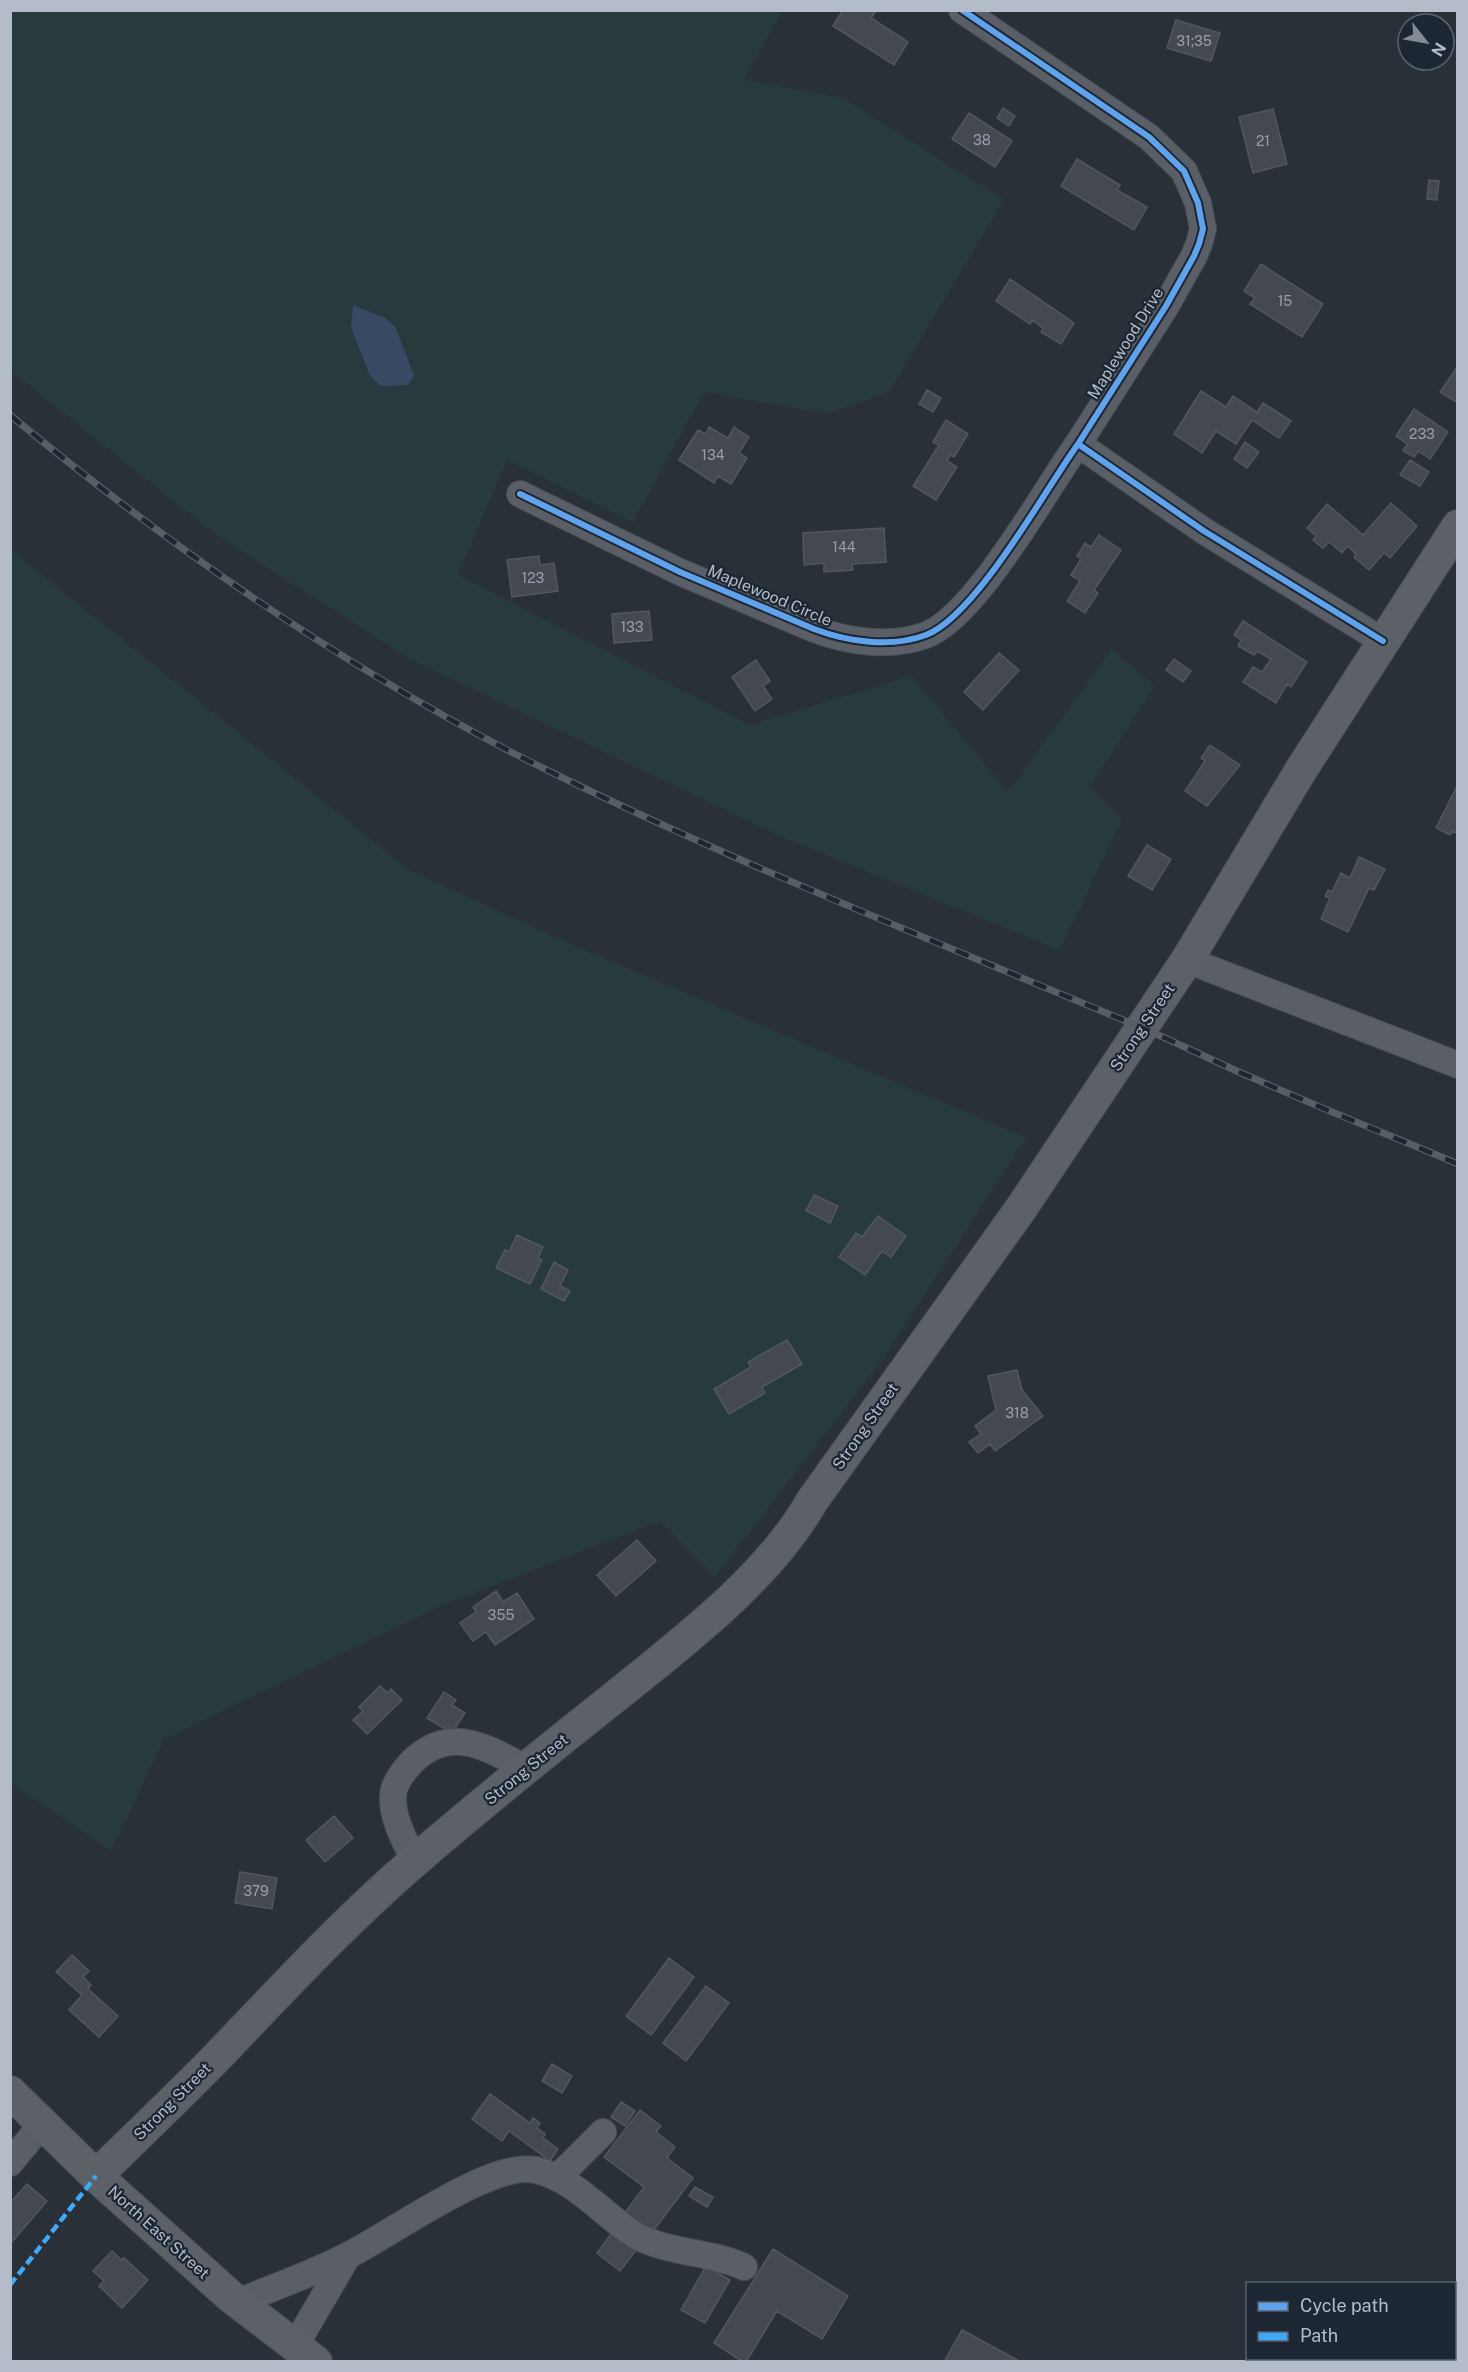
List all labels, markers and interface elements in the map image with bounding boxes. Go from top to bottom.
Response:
north arrow [1396,12,1456,72]
house number: 31;35 [1176,33,1212,49]
text: N [1427,39,1450,60]
house number: 38 [973,132,991,148]
house number: 21 [1256,133,1270,149]
street label: Maplewood Drive [1083,284,1167,403]
house number: 15 [1278,293,1292,309]
house number: 233 [1409,426,1435,442]
house number: 134 [701,447,725,463]
house number: 144 [832,539,856,555]
street label: Maplewood Circle [705,561,835,630]
house number: 123 [522,570,545,586]
house number: 133 [620,619,644,635]
street label: Strong Street [1106,980,1179,1075]
street label: Strong Street [828,1379,902,1473]
house number: 318 [1005,1405,1029,1421]
house number: 355 [488,1607,514,1623]
street label: Strong Street [481,1730,572,1809]
house number: 379 [243,1883,269,1899]
street label: Strong Street [130,2059,215,2144]
street label: North East Street [104,2182,213,2283]
legend [1246,2282,1456,2360]
text: Cycle path [1300,2295,1389,2316]
text: Path [1300,2325,1338,2346]

